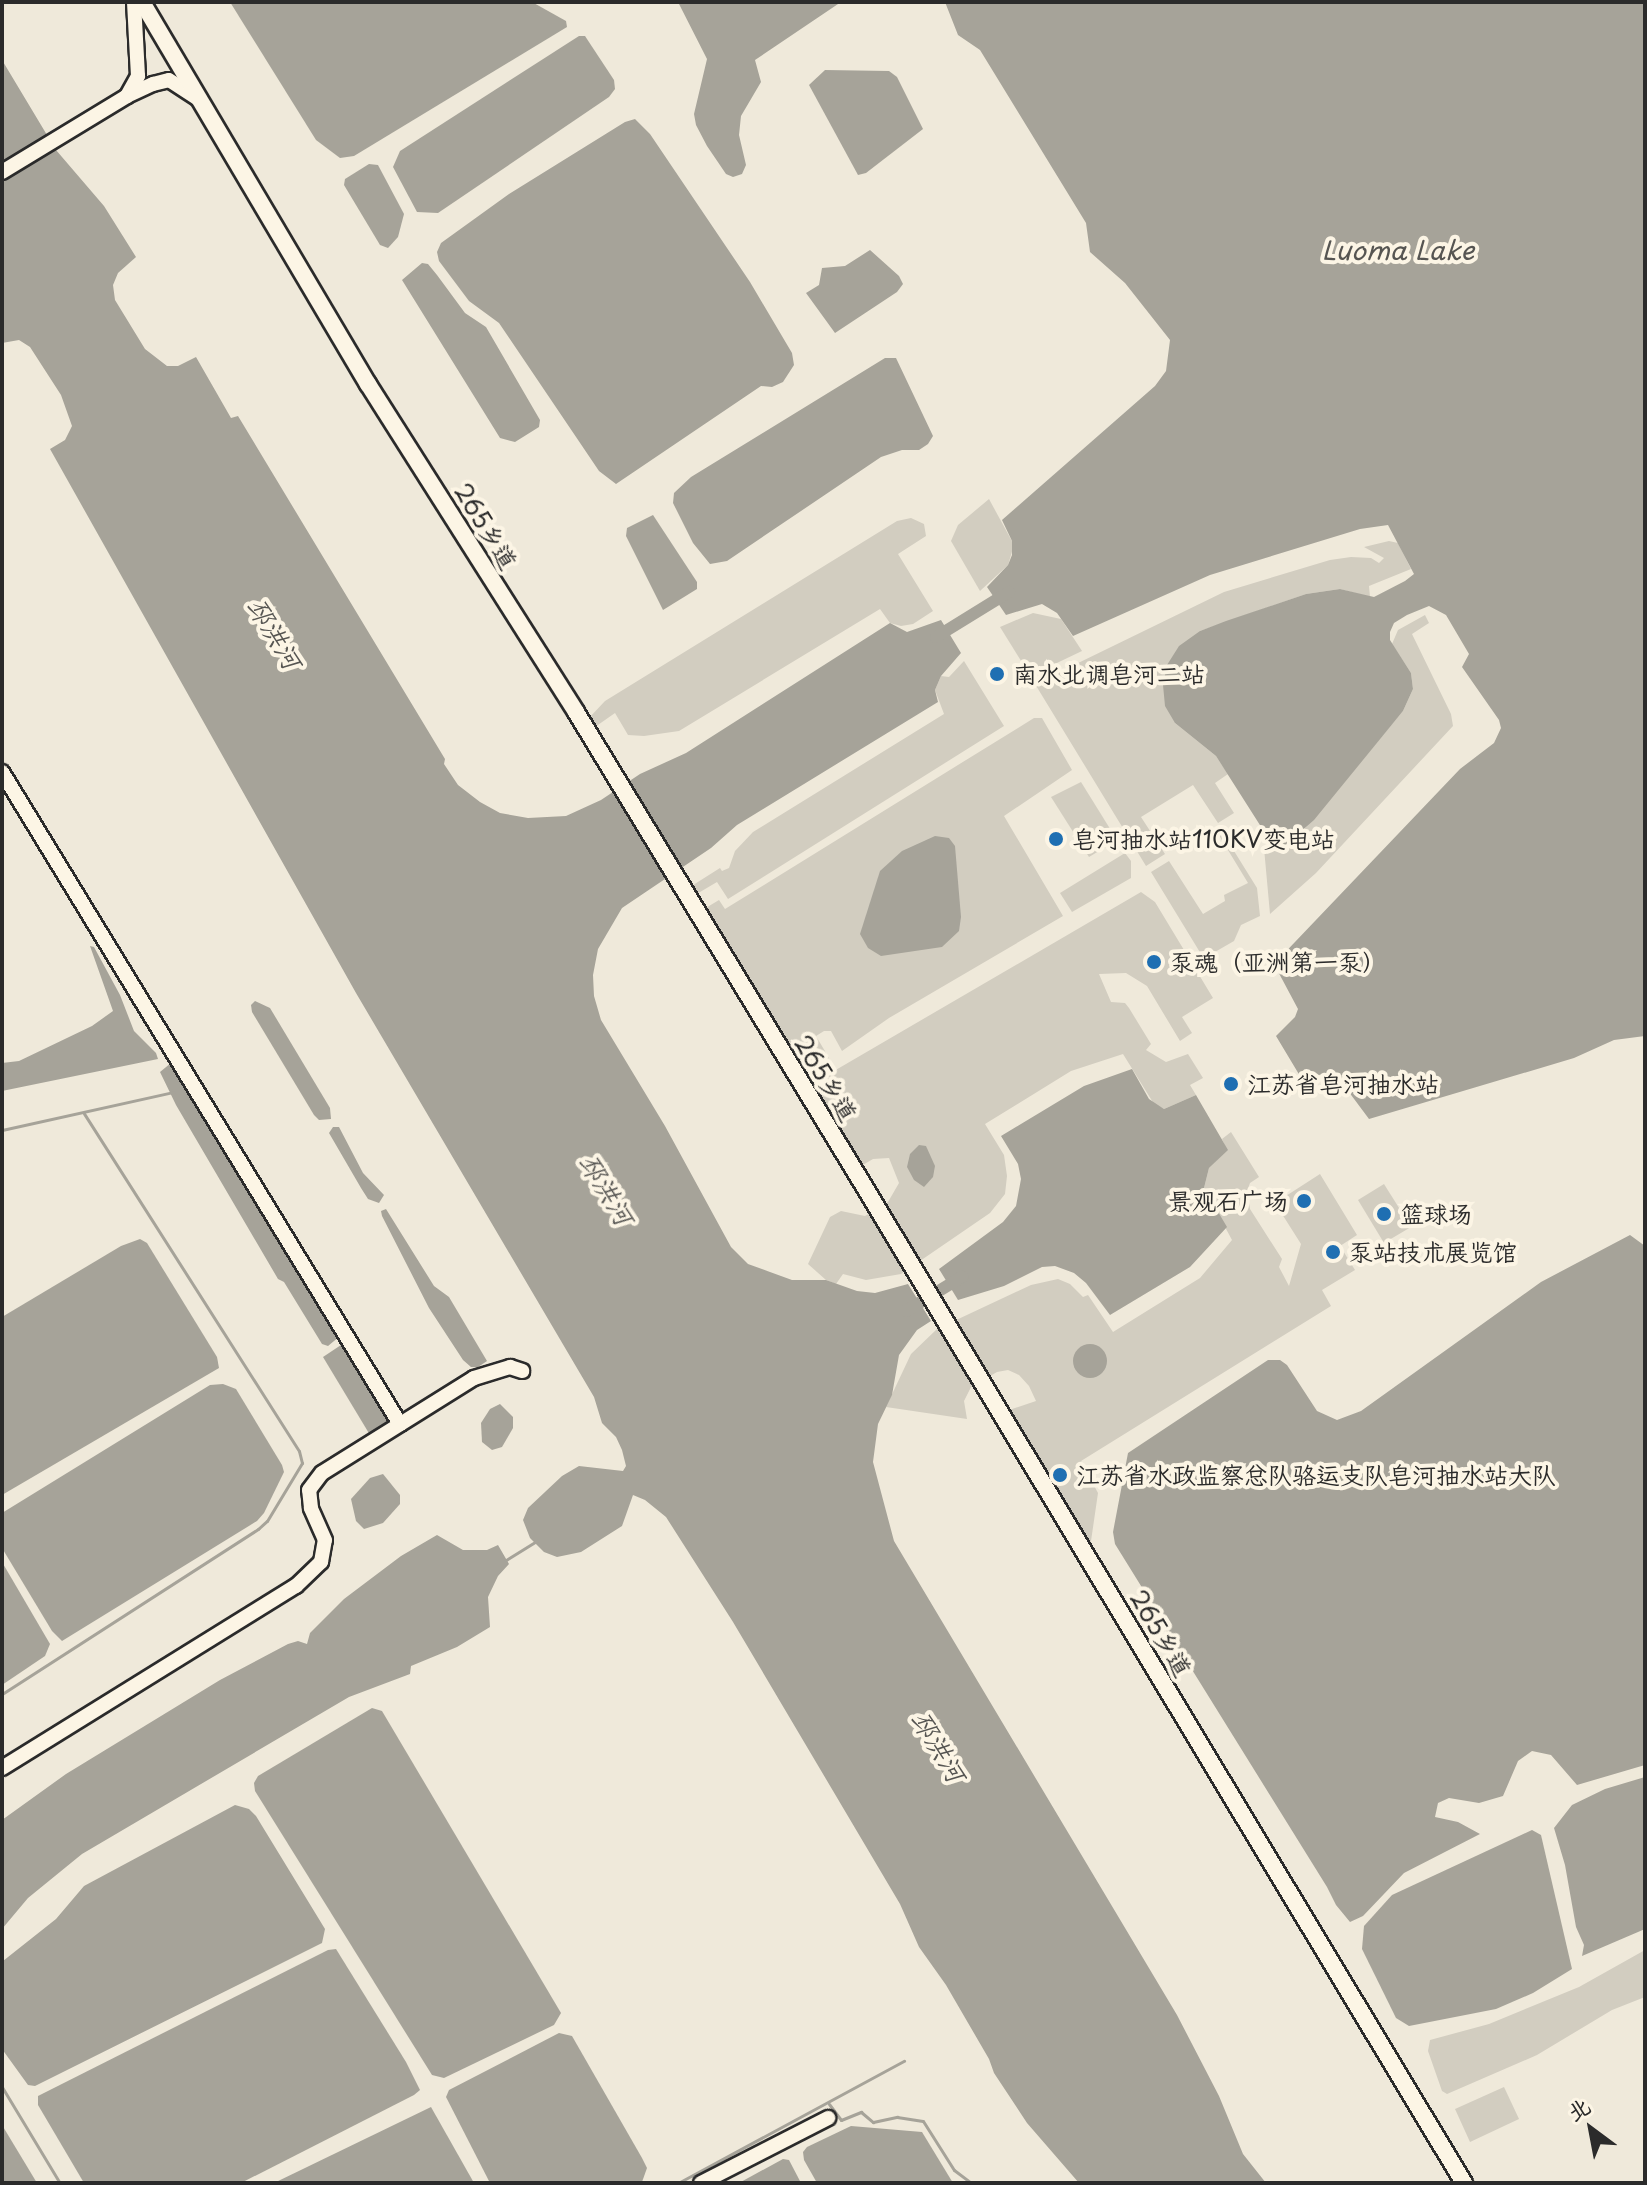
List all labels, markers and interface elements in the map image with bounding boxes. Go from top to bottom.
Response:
water label: Luoma Lake [1322,234,1474,266]
street label: 265乡道 [448,478,524,574]
water label: 邳洪河 [242,592,308,674]
place label: 南水北调皂河二站 [1013,660,1205,688]
marker: 南水北调皂河二站 [988,665,1006,683]
place label: 皂河抽水站110KV变电站 [1072,825,1335,853]
marker: 皂河抽水站110KV变电站 [1047,830,1065,848]
place label: 泵魂（亚洲第一泵） [1170,948,1386,976]
marker: 泵魂（亚洲第一泵） [1145,953,1163,971]
street label: 265乡道 [788,1030,864,1126]
place label: 江苏省皂河抽水站 [1247,1070,1439,1098]
marker: 江苏省皂河抽水站 [1222,1075,1240,1093]
water label: 邳洪河 [574,1148,640,1230]
place label: 景观石广场 [1168,1187,1288,1215]
marker: 景观石广场 [1295,1192,1313,1210]
place label: 篮球场 [1400,1200,1472,1228]
marker: 篮球场 [1375,1205,1393,1223]
place label: 泵站技术展览馆 [1349,1238,1517,1266]
marker: 泵站技术展览馆 [1324,1243,1342,1261]
place label: 江苏省水政监察总队骆运支队皂河抽水站大队 [1076,1461,1556,1489]
marker: 江苏省水政监察总队骆运支队皂河抽水站大队 [1051,1466,1069,1484]
street label: 265乡道 [1124,1585,1198,1681]
water label: 邳洪河 [906,1705,972,1787]
text: 北 [1560,2088,1596,2128]
north arrow [1551,2089,1631,2169]

